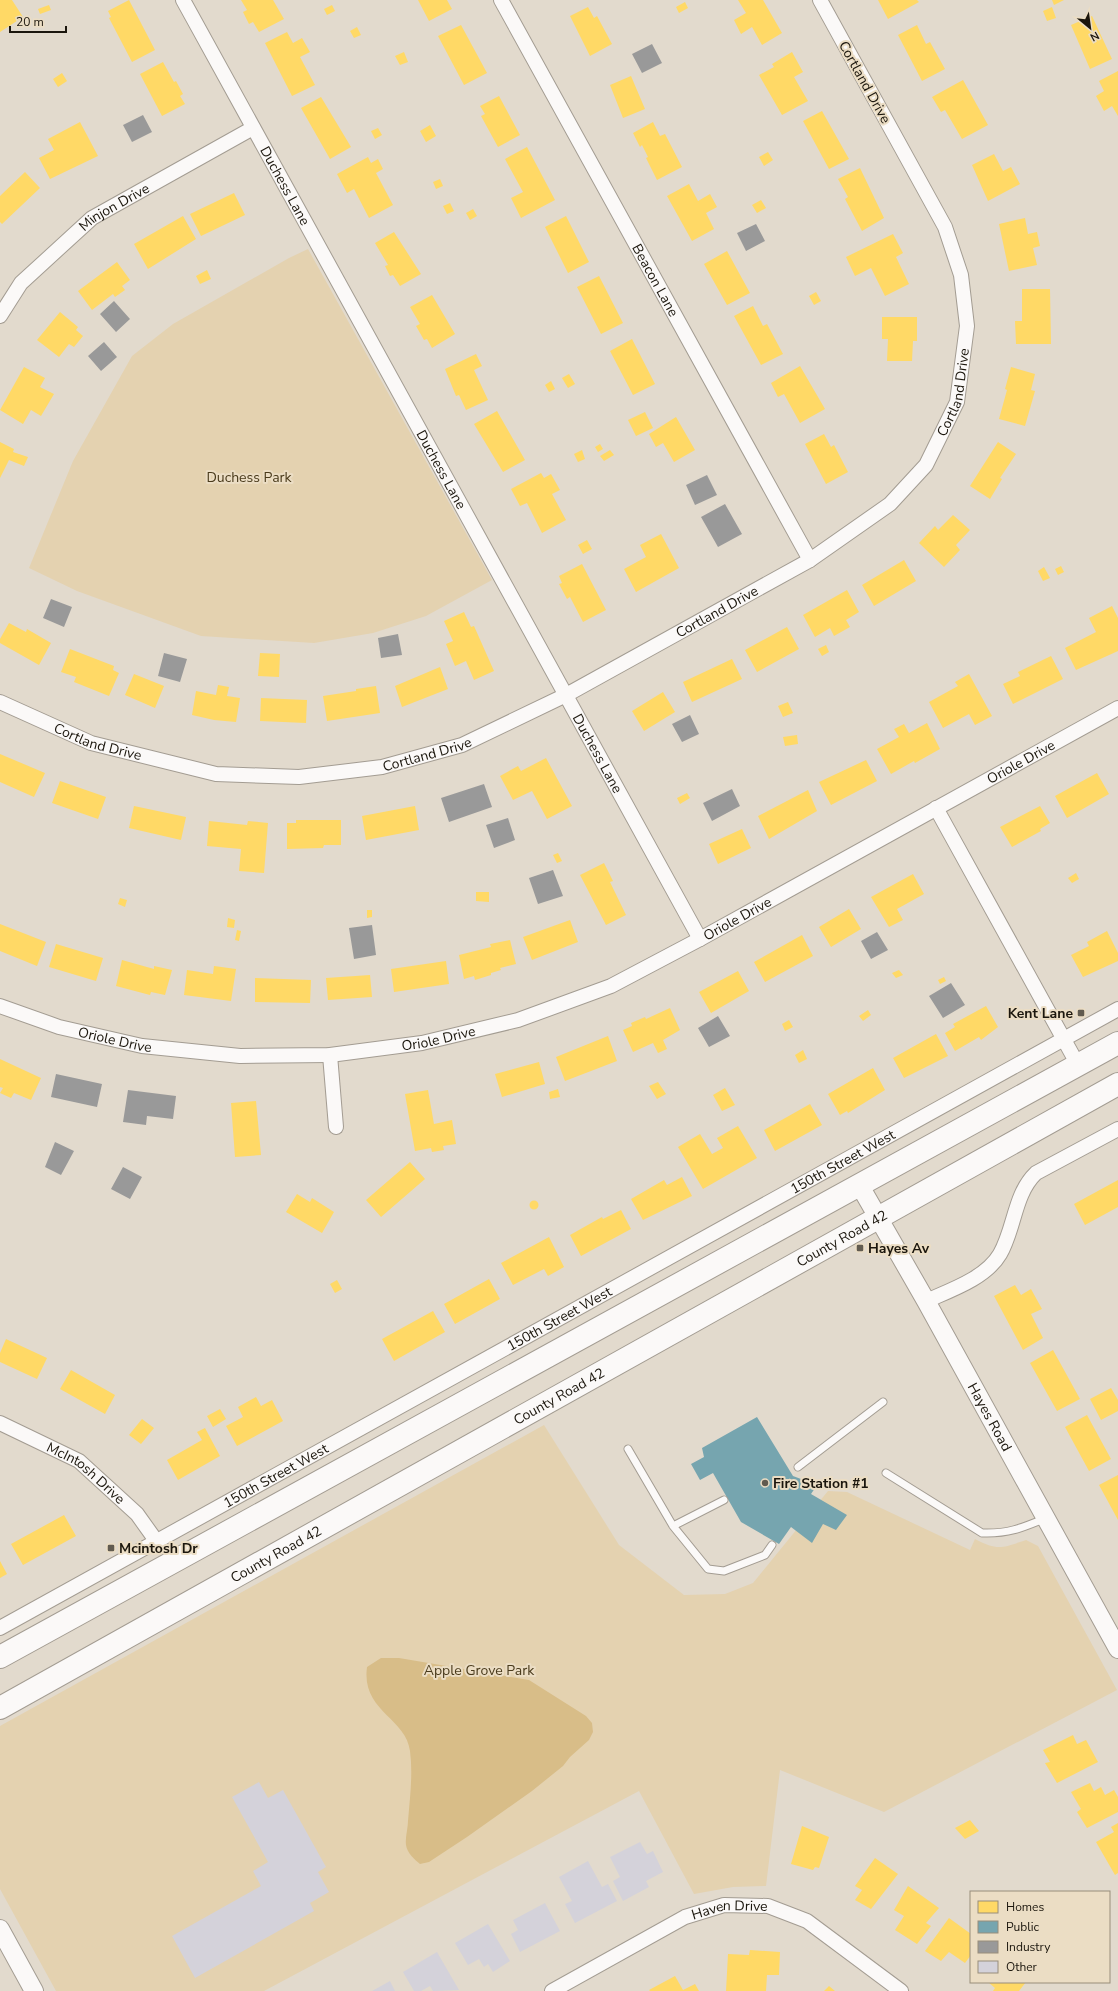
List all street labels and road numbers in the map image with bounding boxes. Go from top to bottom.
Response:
street label: Cortland Drive [834,38,895,127]
street label: Duchess Lane [255,143,314,229]
street label: Minjon Drive [75,179,153,235]
street label: Beacon Lane [627,241,683,320]
street label: Cortland Drive [933,347,974,440]
street label: Duchess Lane [412,427,471,513]
street label: Cortland Drive [672,582,762,642]
street label: Duchess Lane [568,711,627,797]
street label: Cortland Drive [51,719,144,765]
street label: Cortland Drive [381,733,475,776]
street label: Oriole Drive [984,736,1059,789]
street label: Oriole Drive [700,892,775,945]
street label: Oriole Drive [400,1022,477,1056]
street label: Oriole Drive [76,1023,153,1057]
street label: 150th Street West [787,1125,899,1199]
street label: County Road 42 [793,1206,891,1272]
street label: 150th Street West [503,1282,615,1356]
street label: County Road 42 [510,1364,608,1430]
street label: Hayes Road [963,1380,1016,1455]
street label: McIntosh Drive [43,1438,129,1508]
street label: 150th Street West [220,1439,332,1513]
street label: County Road 42 [227,1521,325,1587]
street label: Haven Drive [689,1896,768,1924]

